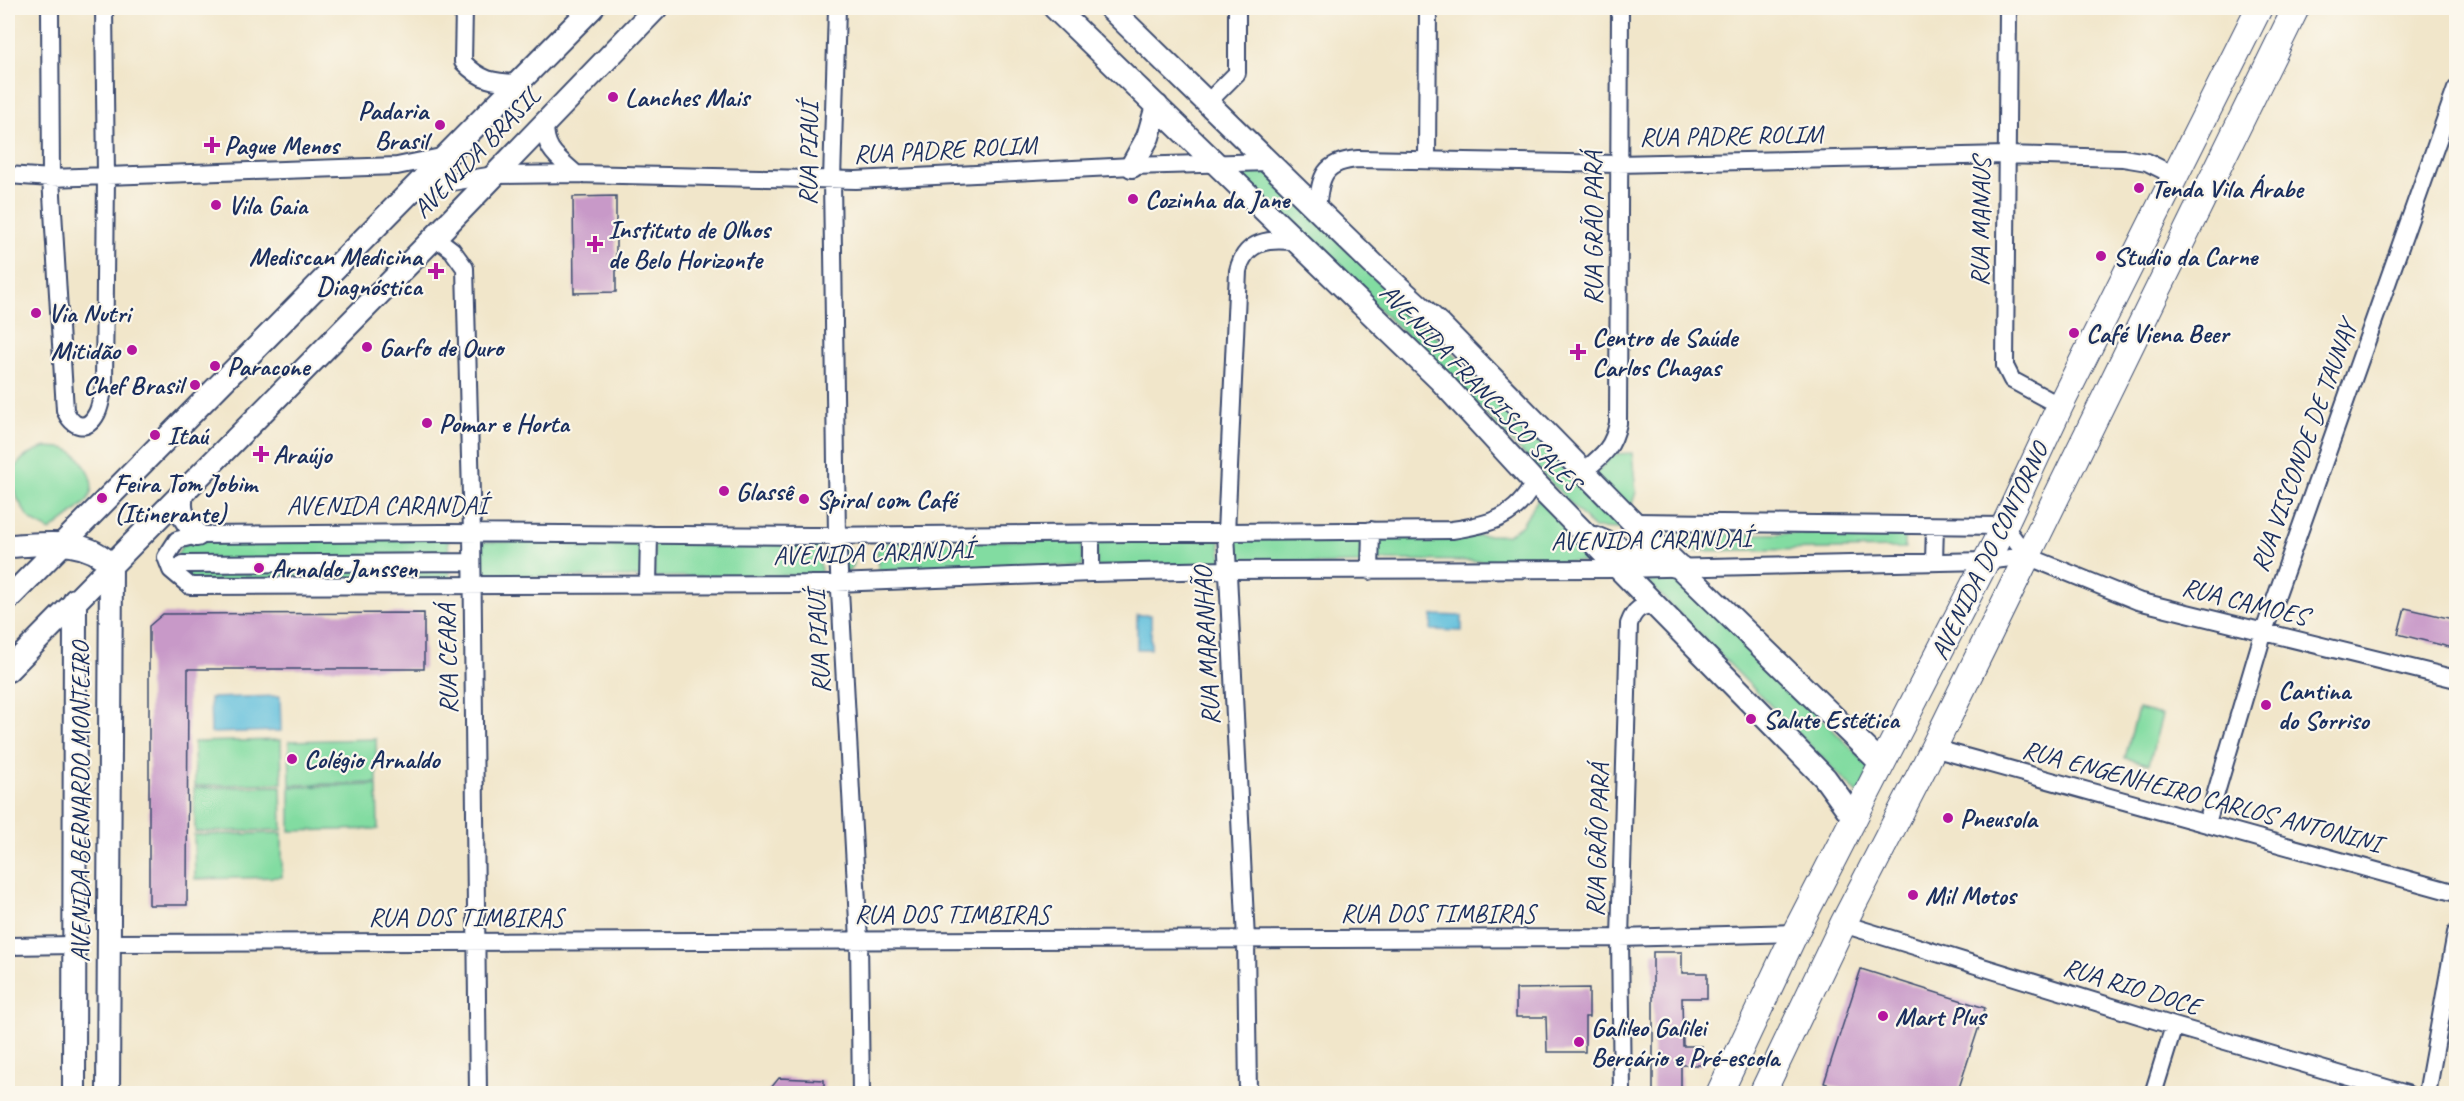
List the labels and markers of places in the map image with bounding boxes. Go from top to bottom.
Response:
place label: Lanches Mais [625,81,752,114]
marker: Lanches Mais [606,90,620,104]
place label: Padaria Brasil [358,94,433,157]
marker: Padaria Brasil [433,118,447,132]
place label: Pague Menos [224,129,342,162]
marker: Pague Menos [205,138,219,152]
place label: Tenda Vila Árabe [2151,172,2305,205]
marker: Tenda Vila Árabe [2132,181,2146,195]
place label: Cozinha da Jane [1145,183,1291,216]
place label: Vila Gaia [228,189,310,222]
marker: Cozinha da Jane [1126,192,1140,206]
marker: Vila Gaia [209,198,223,212]
place label: Instituto de Olhos de Belo Horizonte [608,213,773,276]
marker: Instituto de Olhos de Belo Horizonte [586,235,604,253]
place label: Mediscan Medicina Diagnóstica [249,240,424,303]
place label: Studio da Carne [2113,240,2260,273]
marker: Studio da Carne [2094,249,2108,263]
marker: Mediscan Medicina Diagnóstica [427,262,445,280]
place label: Via Nutri [48,297,134,330]
marker: Via Nutri [29,306,43,320]
place label: Café Viena Beer [2086,317,2231,350]
place label: Centro de Saúde Carlos Chagas [1592,321,1739,384]
marker: Café Viena Beer [2067,326,2081,340]
place label: Garfo de Ouro [379,331,506,364]
place label: Mitidão [51,334,122,367]
marker: Garfo de Ouro [360,340,374,354]
marker: Mitidão [125,343,139,357]
marker: Centro de Saúde Carlos Chagas [1569,343,1587,361]
place label: Paracone [227,350,311,383]
marker: Paracone [208,359,222,373]
place label: Chef Brasil [83,369,187,402]
marker: Chef Brasil [188,378,202,392]
place label: Pomar e Horta [439,407,571,440]
marker: Pomar e Horta [420,416,434,430]
place label: Itaú [167,419,210,452]
marker: Itaú [148,428,162,442]
place label: Araújo [273,438,333,471]
marker: Araújo [254,447,268,461]
place label: Feira Tom Jobim (Itinerante) [114,467,259,530]
place label: Glassê [736,475,796,508]
place label: Spiral com Café [816,483,961,516]
marker: Glassê [717,484,731,498]
marker: Feira Tom Jobim (Itinerante) [95,491,109,505]
marker: Spiral com Café [797,492,811,506]
place label: Arnaldo Janssen [271,552,419,585]
marker: Arnaldo Janssen [252,561,266,575]
place label: Cantina do Sorriso [2278,674,2370,737]
marker: Cantina do Sorriso [2259,698,2273,712]
place label: Salute Estética [1763,703,1901,736]
marker: Salute Estética [1744,712,1758,726]
place label: Colégio Arnaldo [304,743,441,776]
marker: Colégio Arnaldo [285,752,299,766]
place label: Pneusola [1960,802,2039,835]
marker: Pneusola [1941,811,1955,825]
place label: Mil Motos [1925,879,2019,912]
marker: Mil Motos [1906,888,1920,902]
place label: Mart Plus [1895,1000,1988,1033]
marker: Mart Plus [1876,1009,1890,1023]
place label: Galileo Galilei Bercário e Pré-escola [1591,1011,1781,1074]
marker: Galileo Galilei Bercário e Pré-escola [1572,1035,1586,1049]

